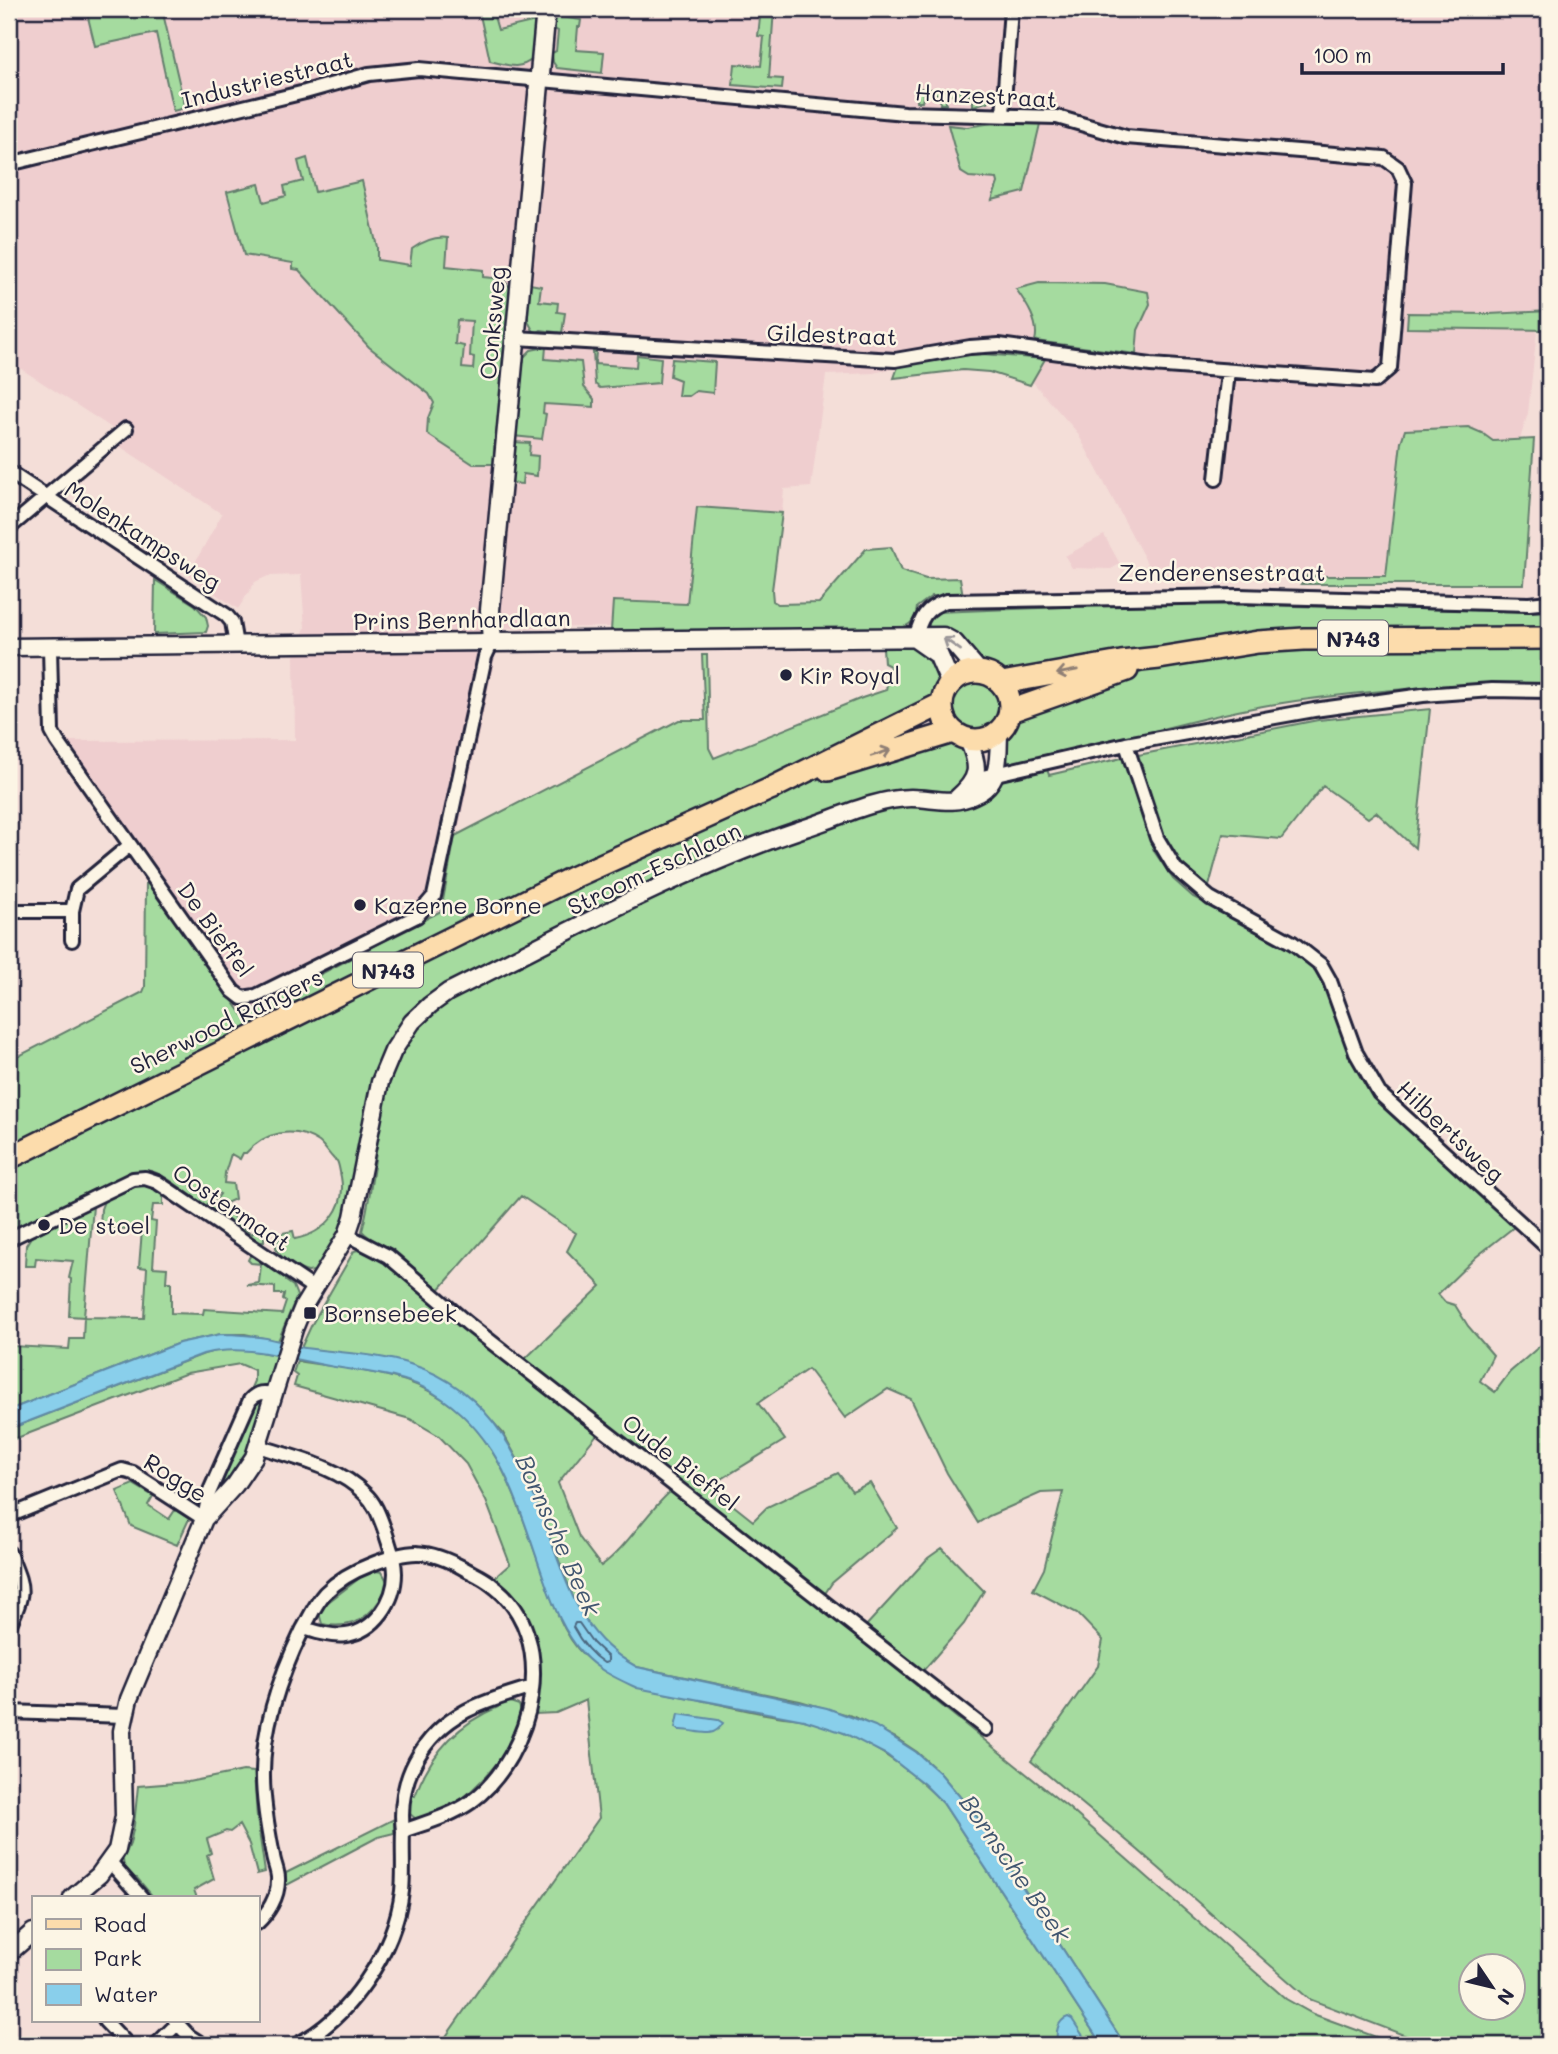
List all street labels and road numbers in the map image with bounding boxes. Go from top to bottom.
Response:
street label: Industriestraat [178,43,356,115]
street label: Hanzestraat [914,76,1058,114]
street label: Oonksweg [472,265,512,381]
street label: Gildestraat [766,317,898,351]
street label: Molenkampsweg [59,473,227,597]
street label: Zenderensestraat [1119,557,1325,587]
street label: Prins Bernhardlaan [353,602,571,636]
road number: N743 [1318,620,1388,656]
street label: Stroom-Eschlaan [562,815,746,921]
street label: De Bieffel [171,875,261,983]
road number: N743 [353,953,423,988]
street label: Sherwood Rangers [125,961,327,1081]
street label: Hilbertsweg [1391,1074,1511,1188]
street label: Oostermaat [167,1157,297,1257]
street label: Oude Bieffel [616,1407,746,1517]
street label: Rogge [139,1446,213,1508]

